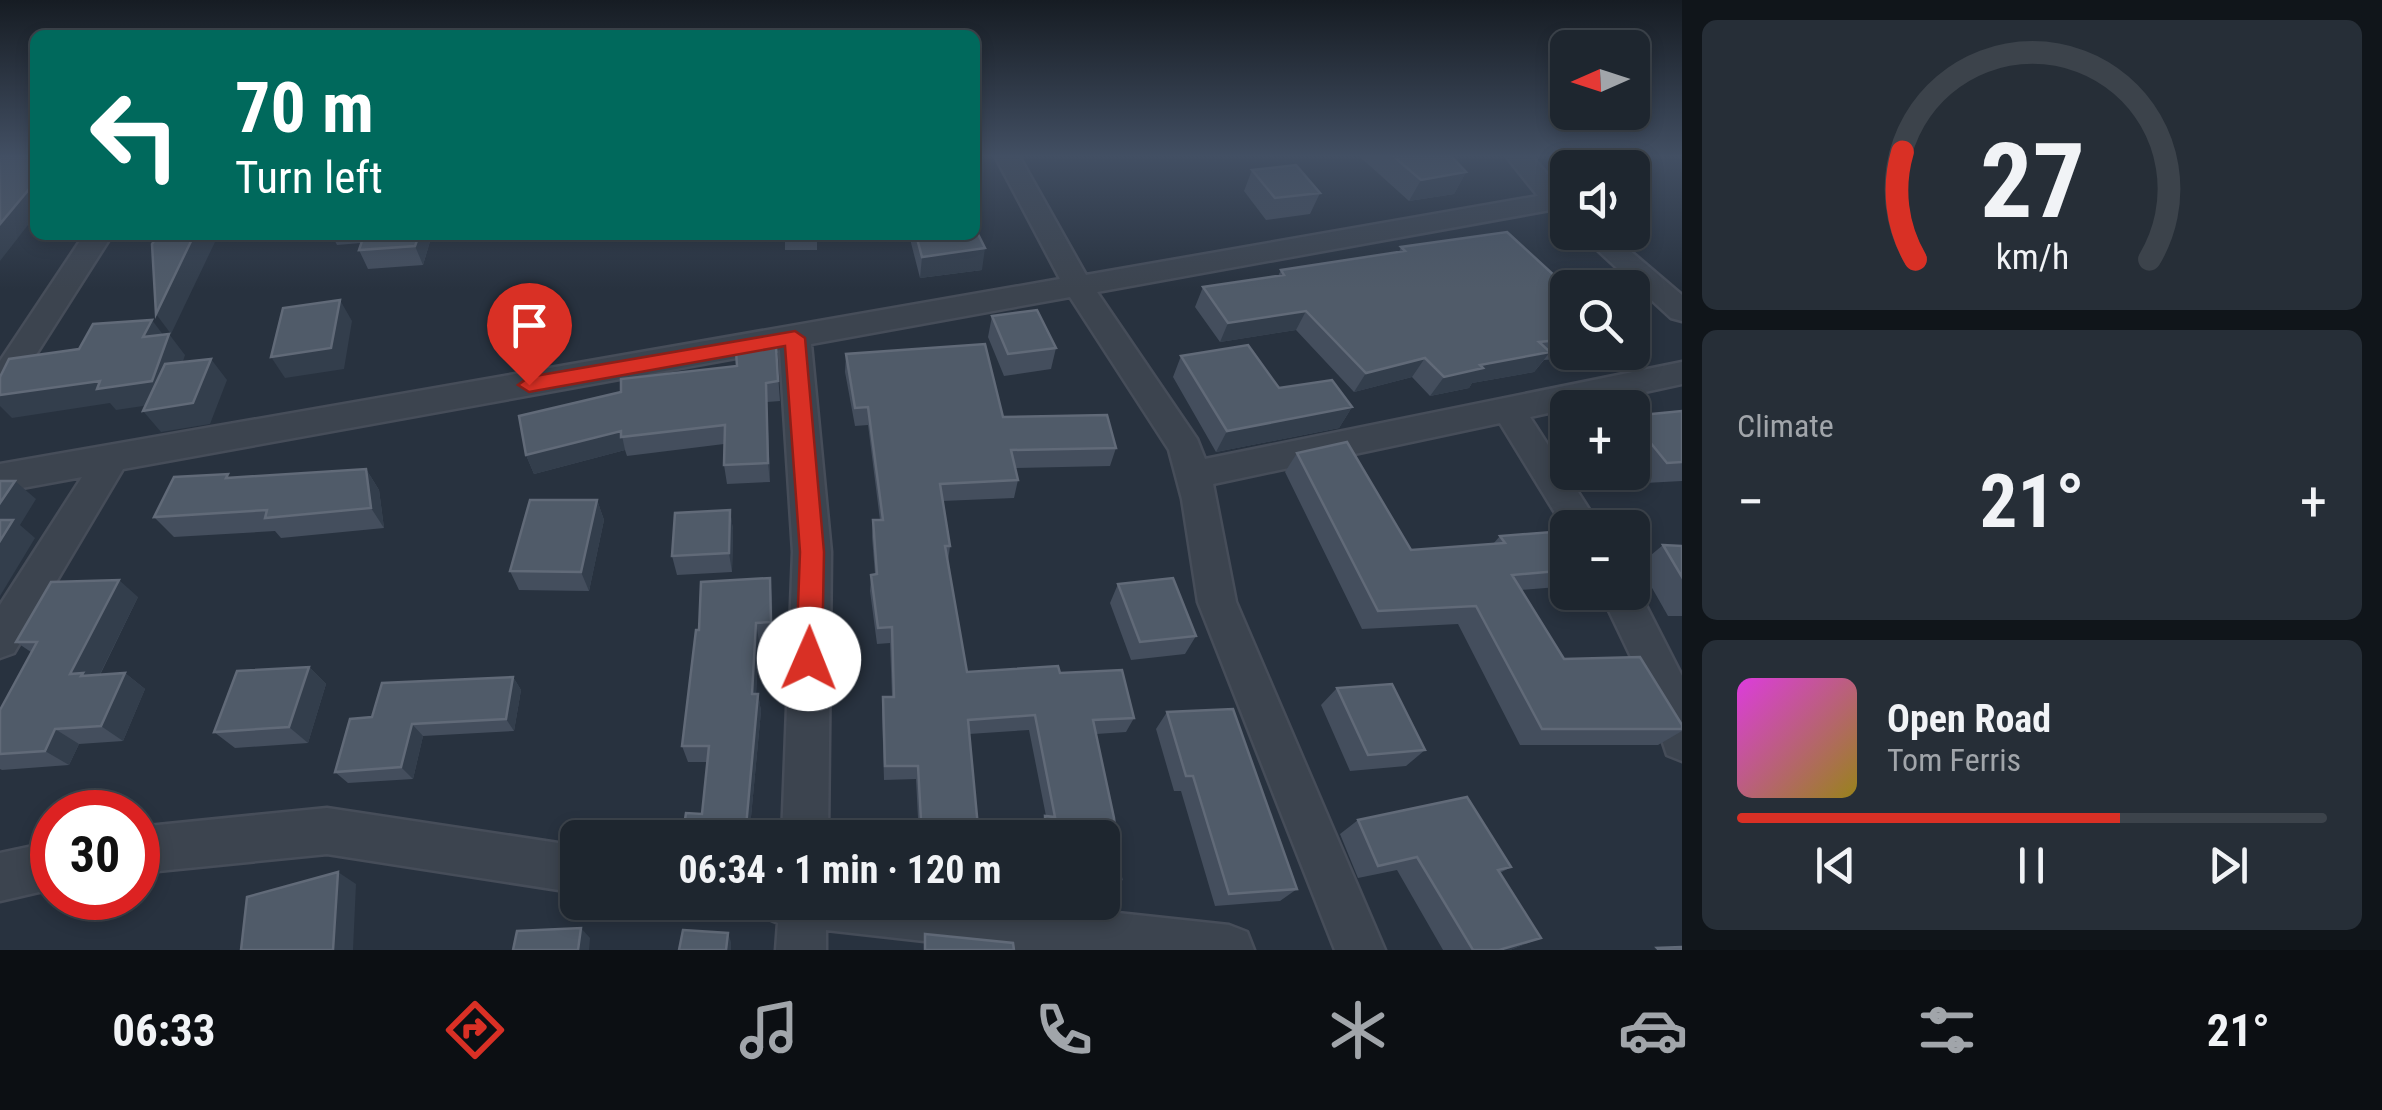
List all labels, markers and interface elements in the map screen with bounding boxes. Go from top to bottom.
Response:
north arrow [1550,30,1650,130]
map controls [1550,30,1650,610]
text: 70 m [235,67,374,149]
icon: left [70,70,200,200]
text: 27 [1979,121,2085,242]
button: sound [1550,150,1650,250]
text: Turn left [235,151,383,204]
text: km/h [1995,236,2069,278]
button: search [1550,270,1650,370]
pin [487,283,572,386]
icon: arrive [502,298,557,353]
button: + [1550,390,1650,490]
text: Climate [1737,407,1834,445]
text: 21° [1980,457,2085,545]
text: − [1737,470,1765,534]
text: + [2300,470,2327,534]
button: − [1550,510,1650,610]
position arrow [757,607,861,711]
text: Open Road [1887,697,2051,741]
text: Tom Ferris [1887,741,2021,779]
speed limit sign: 30 [30,790,160,920]
icon: previous [1808,838,1863,893]
icon: pause [2004,838,2059,893]
icon: next [2201,838,2256,893]
text: 06:34 · 1 min · 120 m [679,848,1001,892]
icon: directions [440,995,510,1065]
icon: music [734,995,804,1065]
icon: phone [1029,995,1099,1065]
icon: climate [1323,995,1393,1065]
icon: car [1618,995,1688,1065]
icon: filters [1912,995,1982,1065]
text: 06:33 [112,1004,216,1057]
text: 21° [2207,1004,2270,1057]

